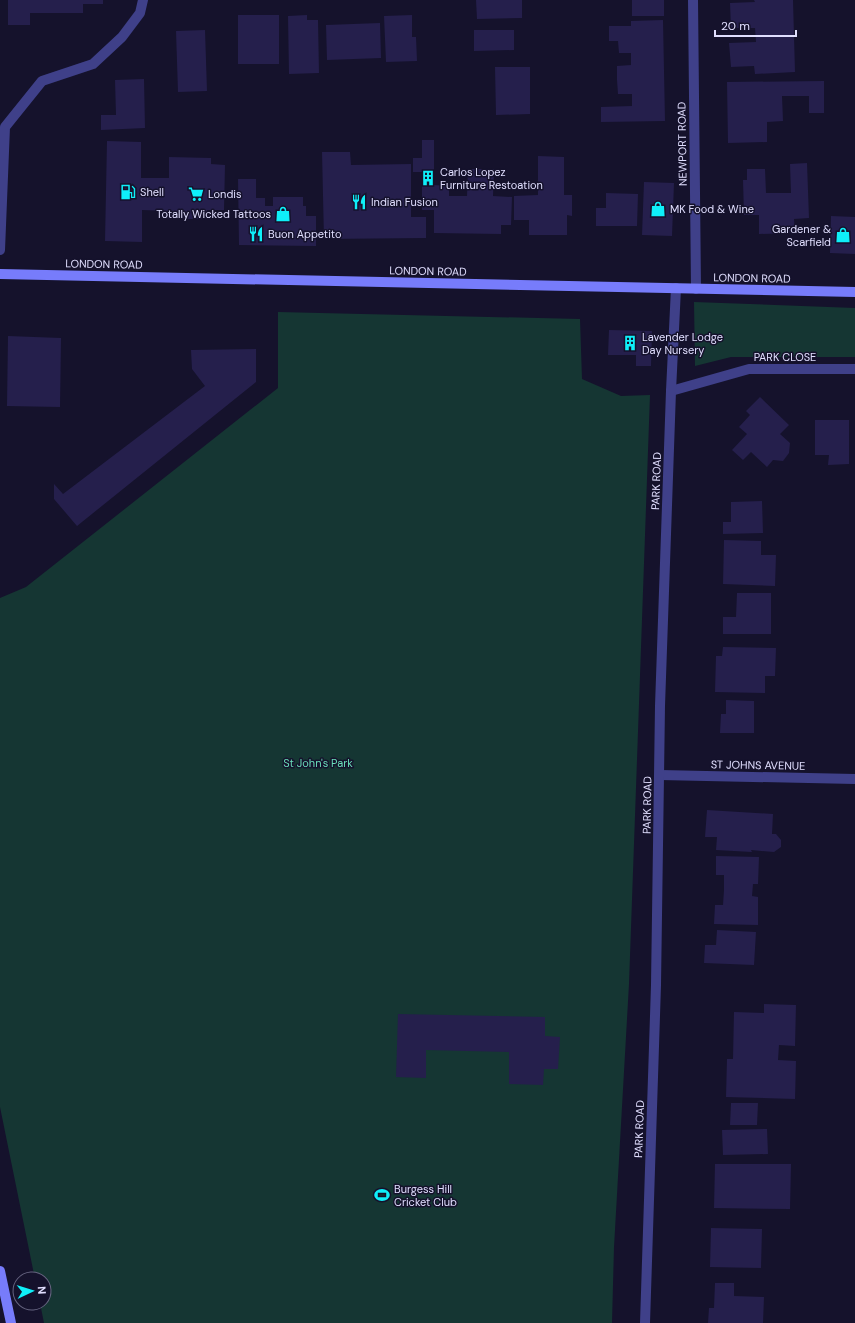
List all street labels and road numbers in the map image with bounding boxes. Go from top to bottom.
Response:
street label: NEWPORT ROAD [674,101,690,186]
street label: LONDON ROAD [65,256,143,272]
street label: LONDON ROAD [389,263,467,279]
street label: LONDON ROAD [713,270,791,286]
street label: PARK CLOSE [754,350,816,364]
street label: PARK ROAD [648,451,664,510]
street label: ST JOHNS AVENUE [711,757,805,773]
street label: PARK ROAD [639,775,655,834]
street label: PARK ROAD [631,1099,647,1158]

